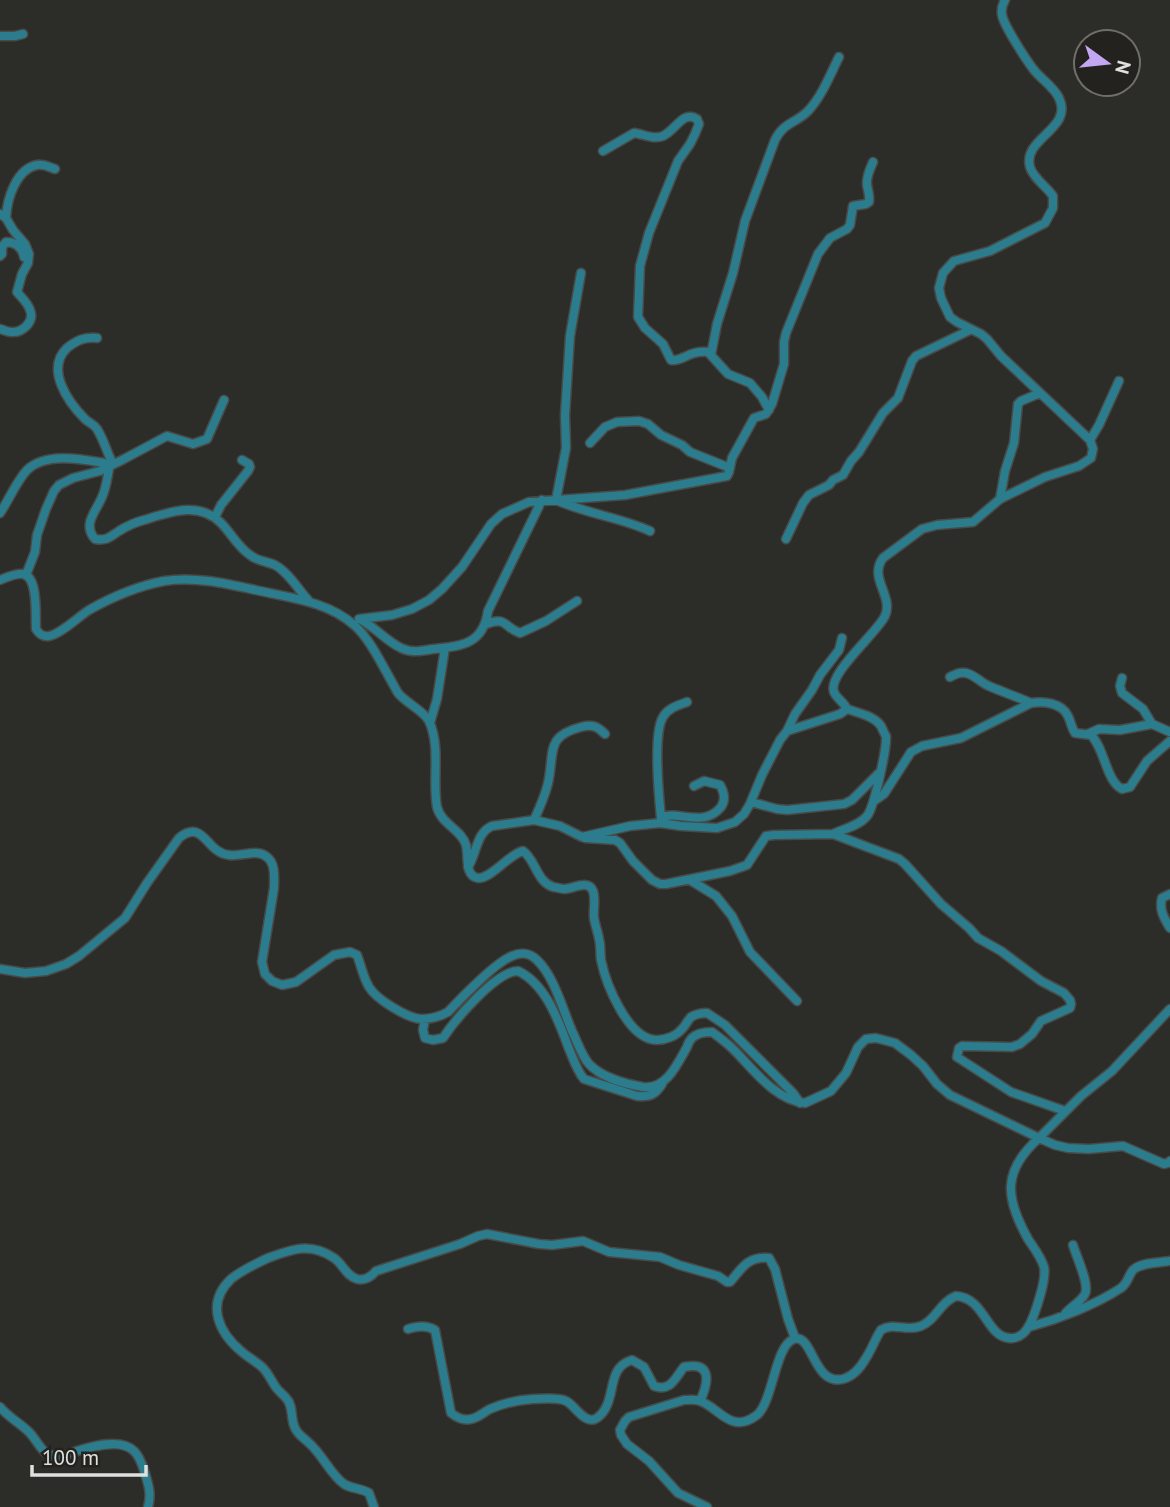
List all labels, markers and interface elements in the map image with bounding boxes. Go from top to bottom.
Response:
north arrow [1072,28,1142,98]
text: N [1110,58,1137,77]
scale bar [32,1434,145,1478]
text: 100 m [42,1444,99,1471]

